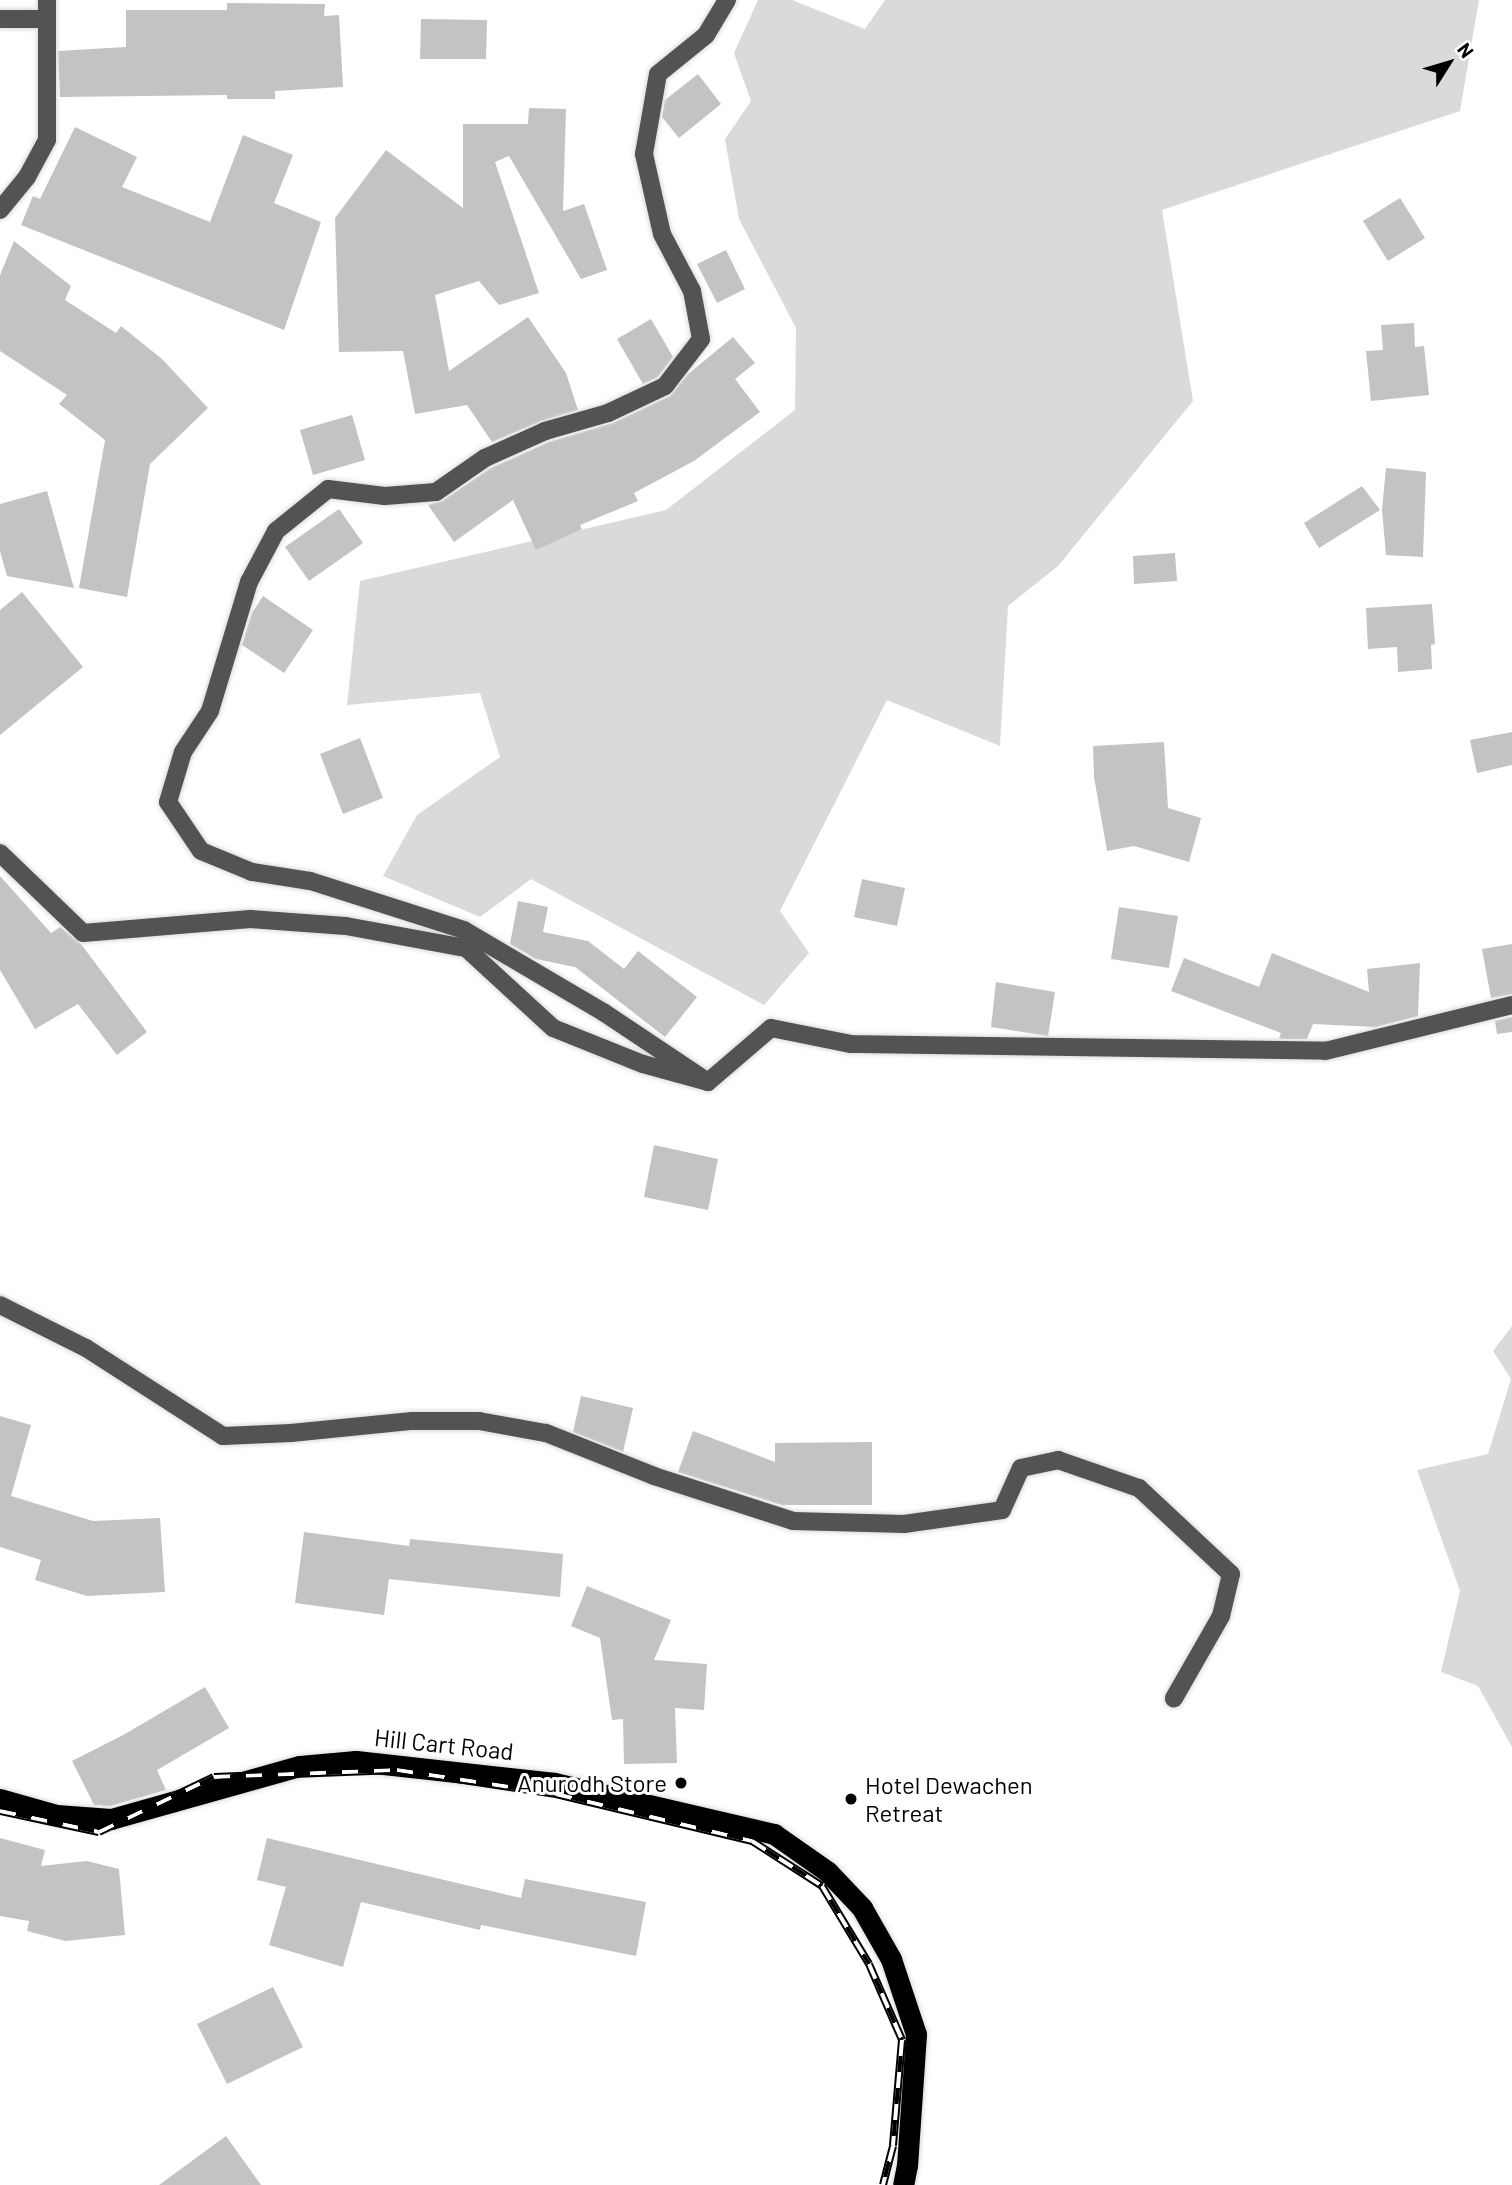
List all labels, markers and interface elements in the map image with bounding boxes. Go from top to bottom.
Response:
north arrow [1414,28,1484,98]
text: N [1453,38,1479,62]
street label: Hill Cart Road [373,1722,515,1766]
place label: Anurodh Store [517,1769,667,1797]
place label: Hotel Dewachen Retreat [865,1771,1033,1827]
marker: Anurodh Store [673,1775,689,1791]
marker: Hotel Dewachen Retreat [843,1791,859,1807]

